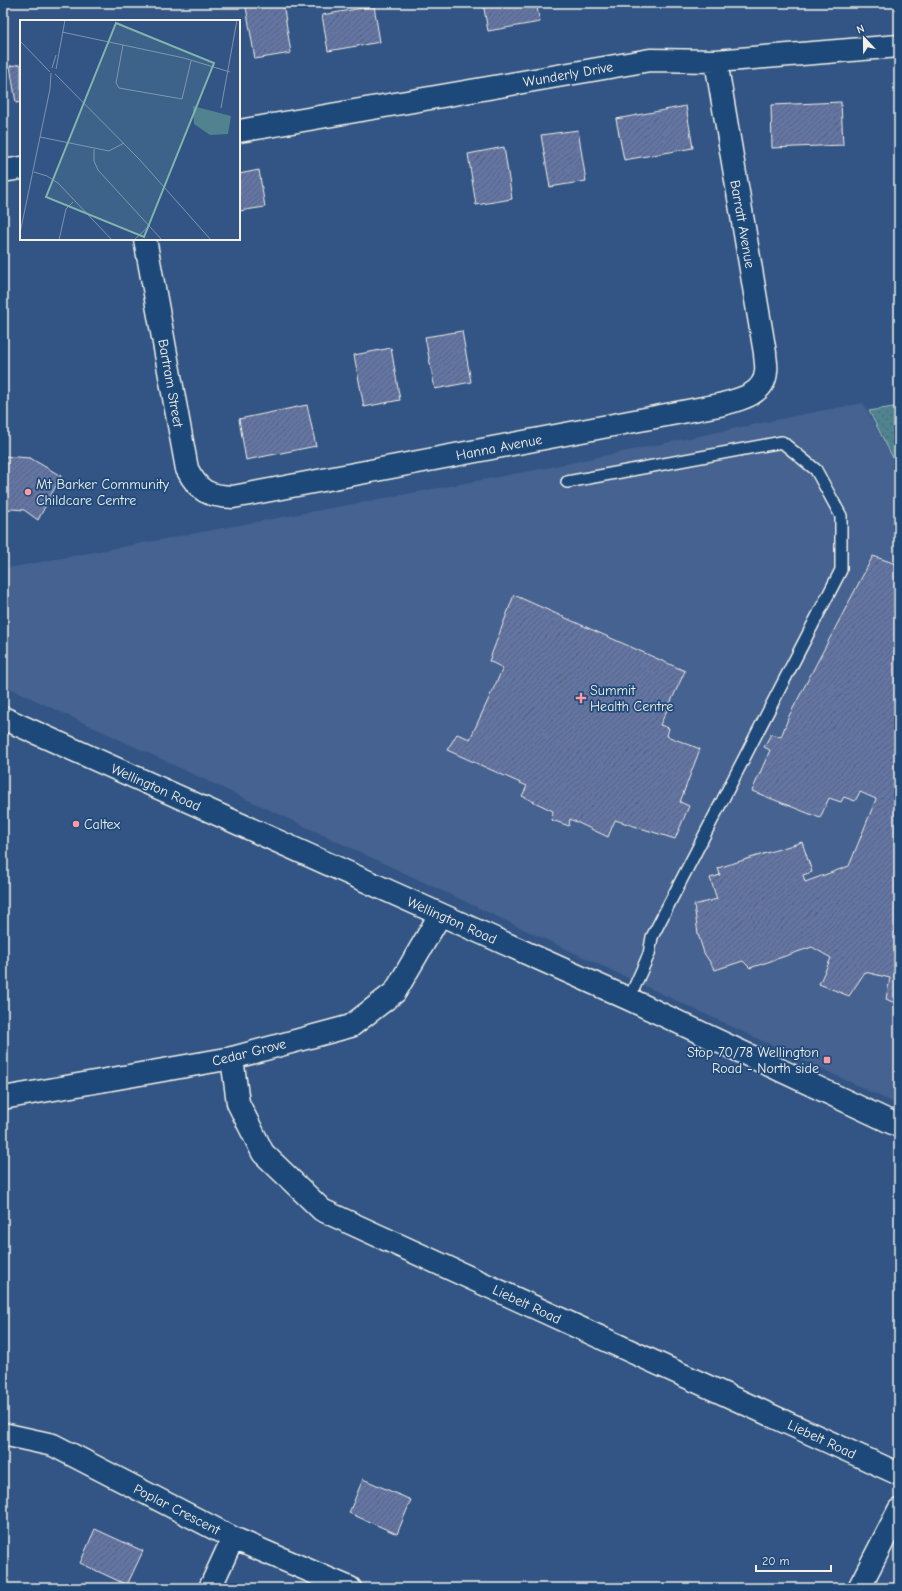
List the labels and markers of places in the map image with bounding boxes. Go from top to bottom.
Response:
place label: Mt Barker Community Childcare Centre [36,476,170,509]
marker: Mt Barker Community Childcare Centre [23,487,33,497]
place label: Summit Health Centre [590,682,673,715]
marker: Summit Health Centre [575,692,587,704]
place label: Caltex [84,816,120,833]
marker: Caltex [71,819,81,829]
place label: Stop 70/78 Wellington Road - North side [687,1044,819,1077]
marker: Stop 70/78 Wellington Road - North side [822,1055,832,1065]

